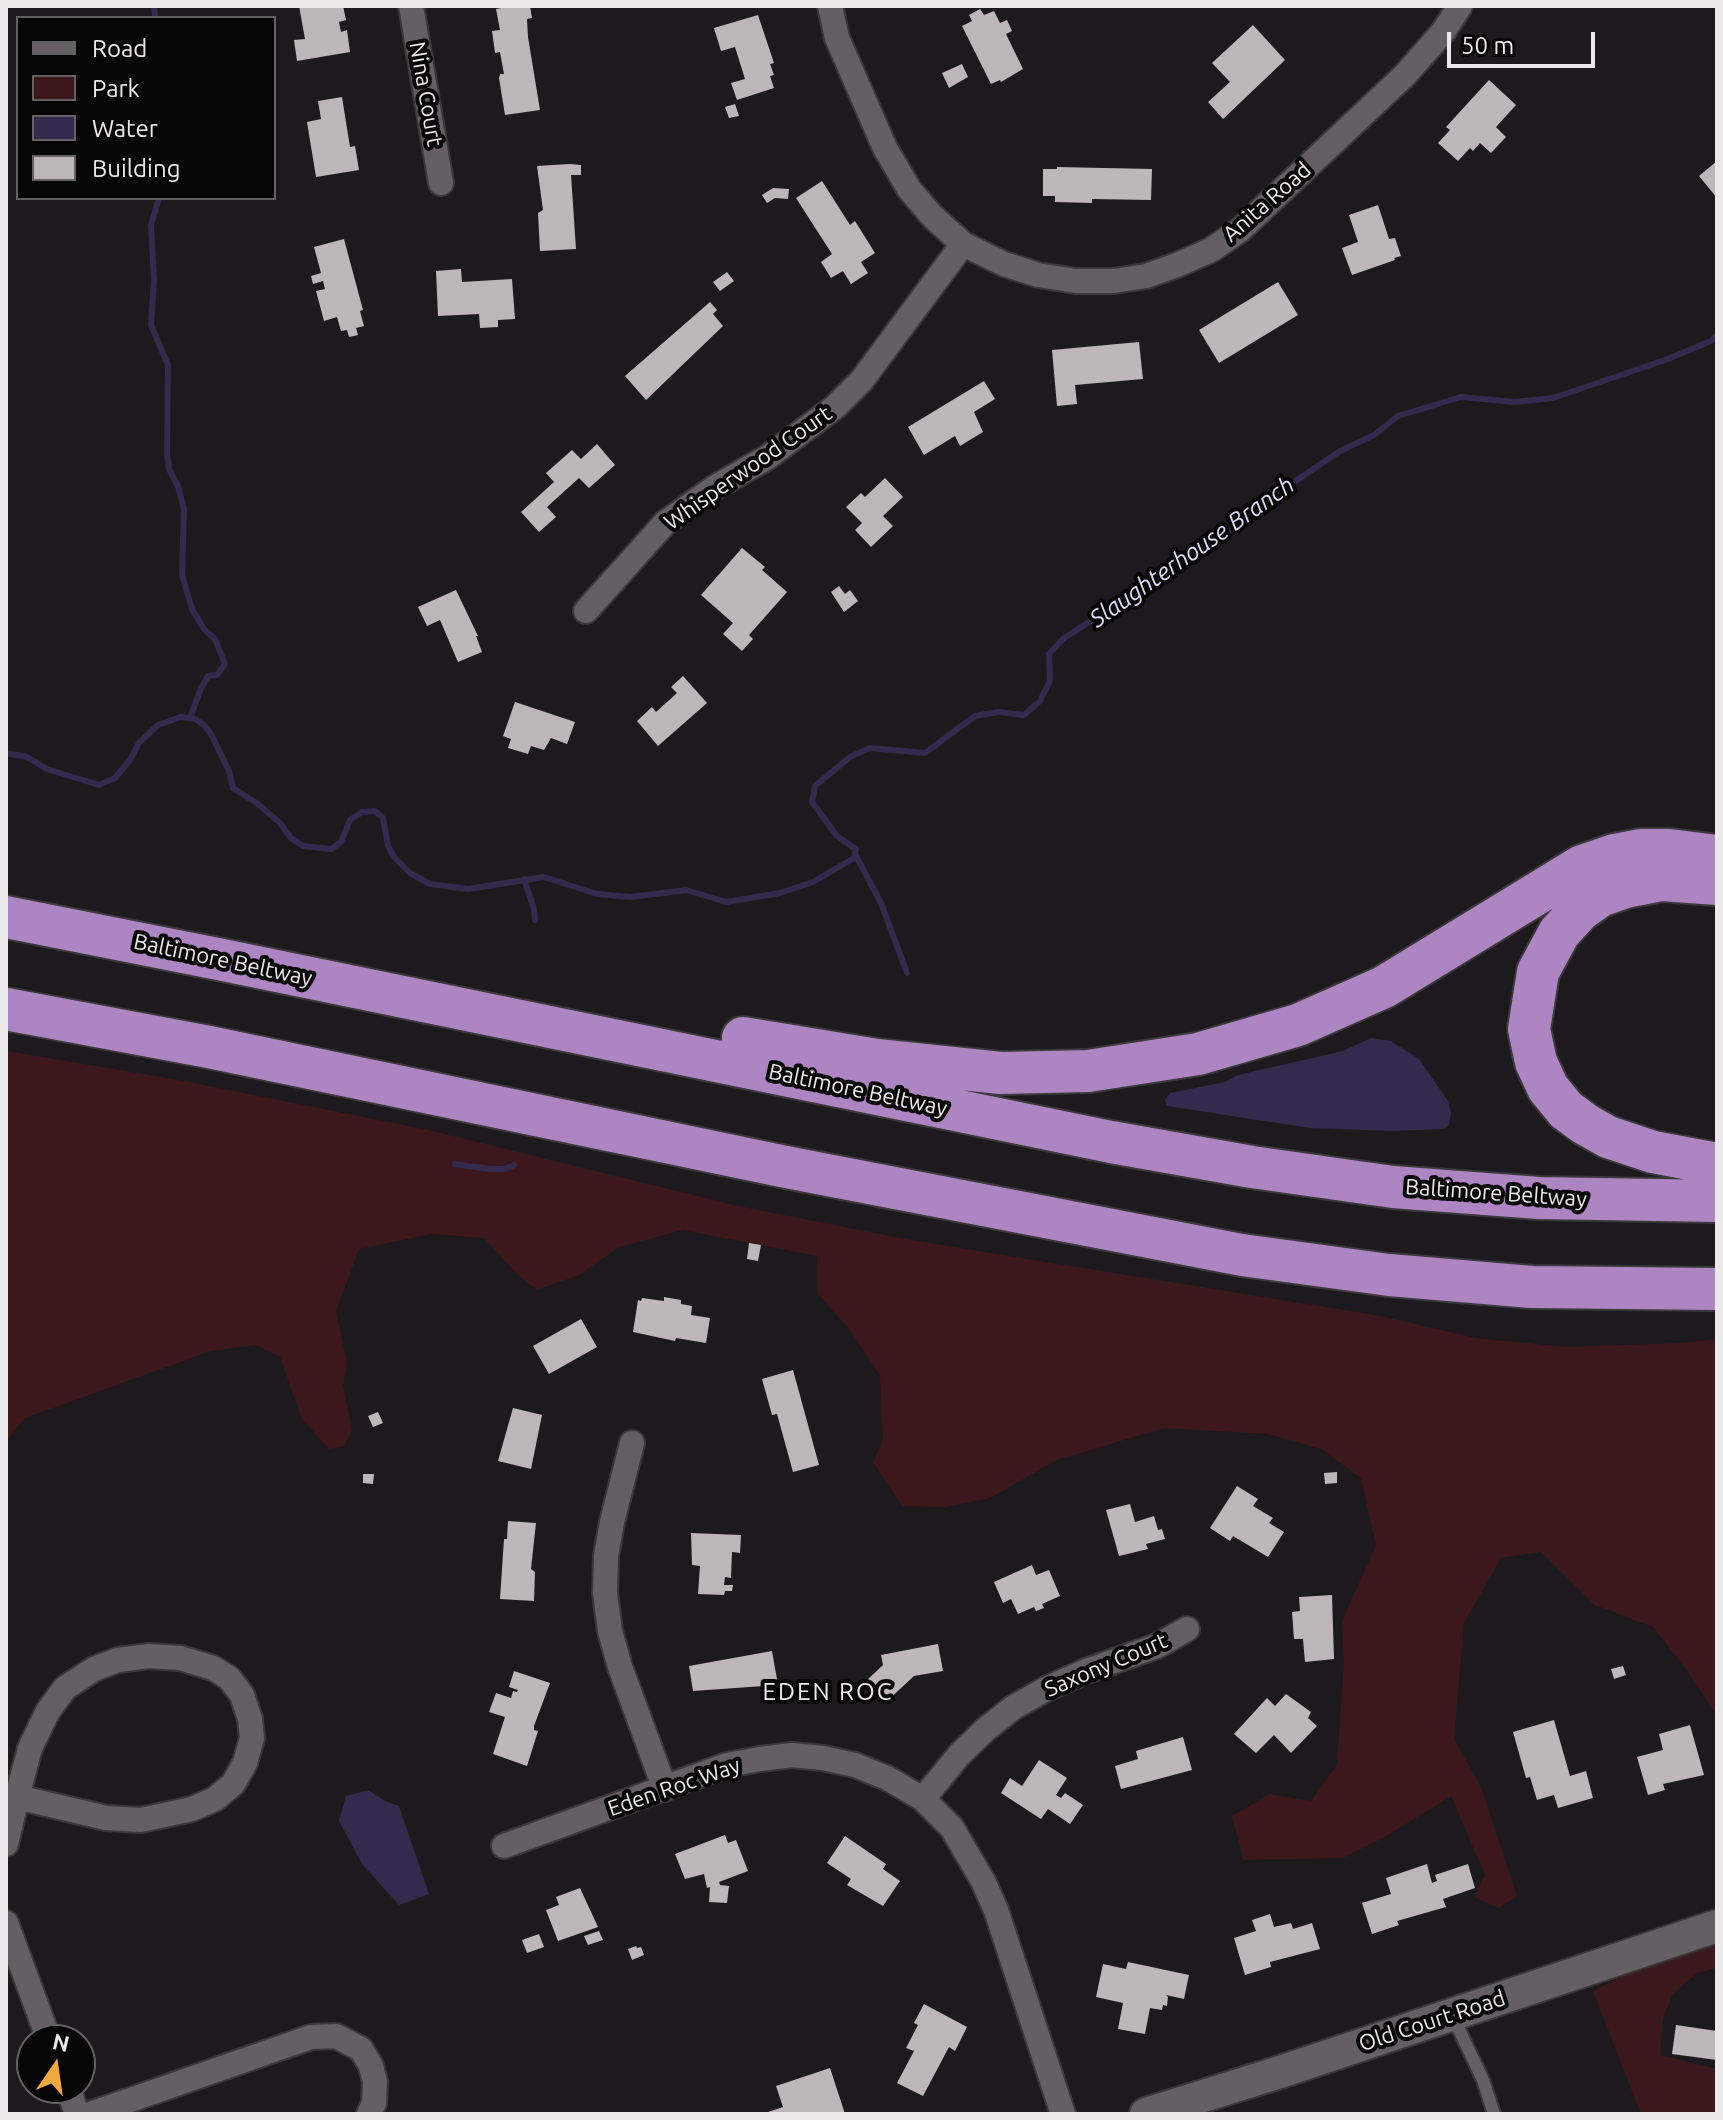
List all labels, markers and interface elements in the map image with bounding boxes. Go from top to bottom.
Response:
legend [16,16,276,200]
scale bar [1451,16,1599,66]
text: 50 m [1461,32,1514,59]
text: Road [92,35,147,62]
street label: Nina Court [404,40,448,148]
text: Park [92,75,140,102]
text: Water [92,115,158,142]
text: Building [92,155,180,182]
street label: Anita Road [1218,157,1316,247]
street label: Whisperwood Court [659,400,837,536]
water label: Slaughterhouse Branch [1084,470,1300,634]
street label: Baltimore Beltway [131,928,315,992]
street label: Baltimore Beltway [766,1058,950,1122]
street label: Baltimore Beltway [1404,1173,1588,1213]
street label: Saxony Court [1041,1627,1171,1703]
district label: EDEN ROC [763,1678,893,1706]
street label: Eden Roc Way [604,1752,744,1822]
street label: Old Court Road [1355,1985,1509,2057]
north arrow [16,2024,96,2104]
text: N [50,2028,72,2056]

